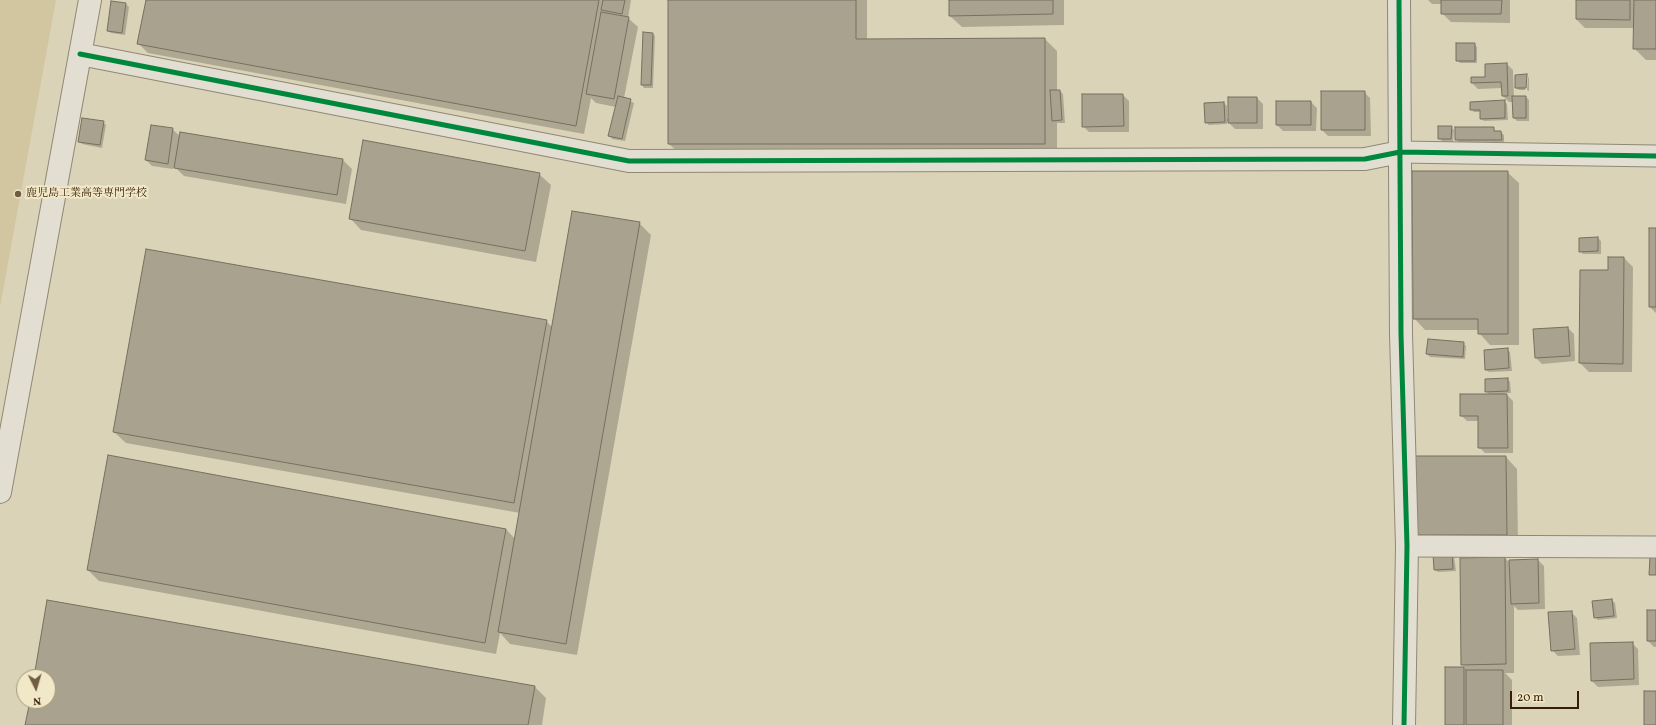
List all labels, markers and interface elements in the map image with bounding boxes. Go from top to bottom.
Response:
place label: 鹿児島工業高等専門学校 [26,187,147,201]
marker: 鹿児島工業高等専門学校 [13,189,23,199]
north arrow [16,669,56,709]
scale bar [1512,683,1581,709]
text: 20 m [1517,690,1544,706]
text: N [32,693,42,708]

